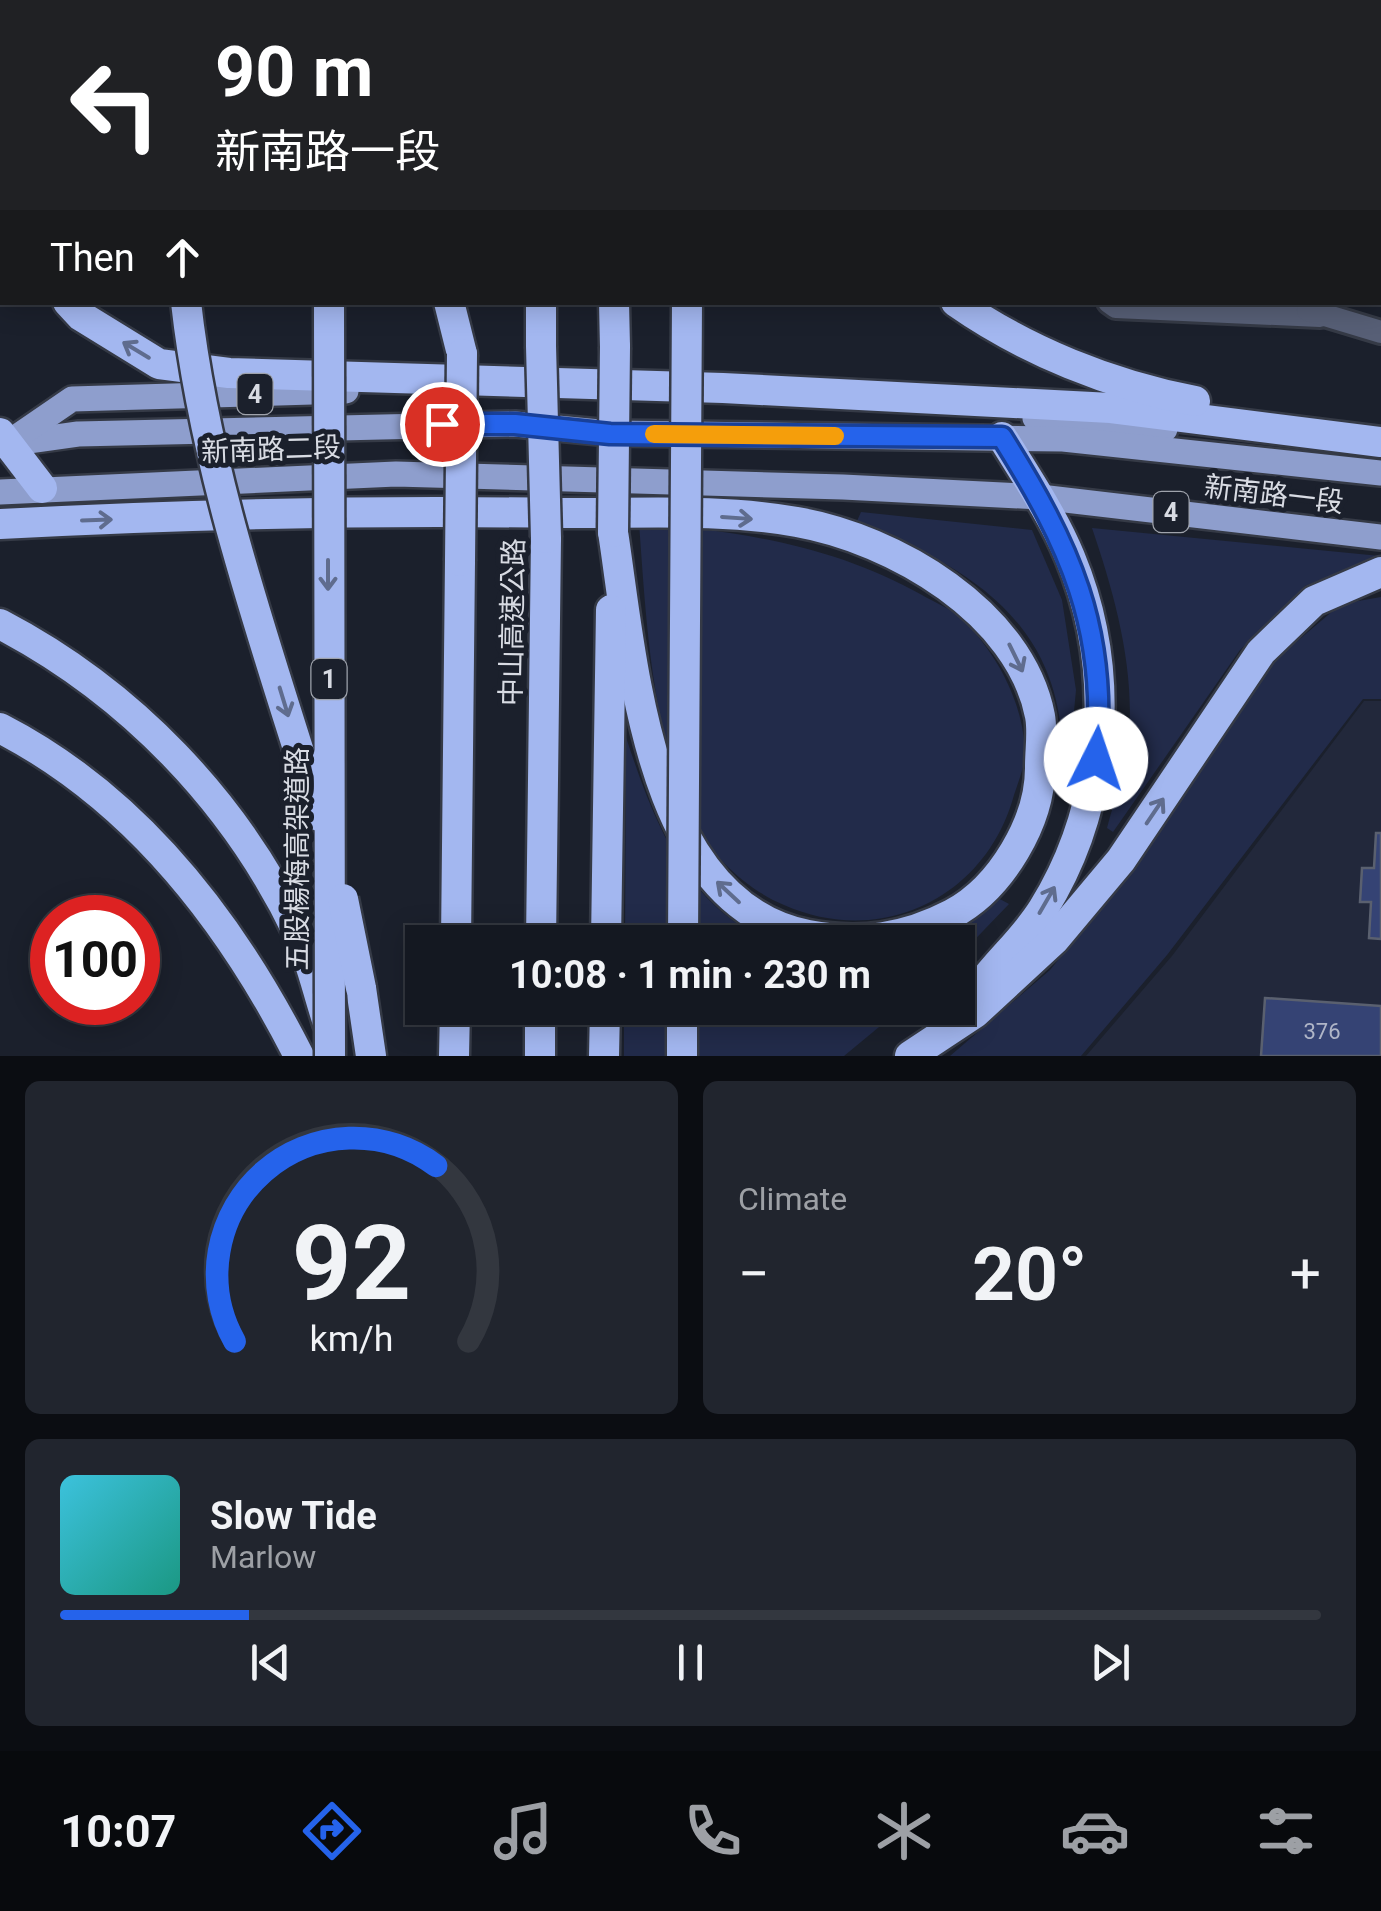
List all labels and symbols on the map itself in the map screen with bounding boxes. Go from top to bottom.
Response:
one-way arrow [122,340,151,360]
road number: 4 [238,374,272,414]
pin [400,382,485,467]
street label: 新南路二段 [200,431,342,468]
street label: 新南路一段 [1202,470,1345,519]
road number: 4 [1154,492,1188,532]
one-way arrow [721,508,753,527]
one-way arrow [81,510,113,529]
street label: 中山高速公路 [495,538,530,706]
one-way arrow [318,558,338,590]
one-way arrow [1007,642,1026,672]
road number: 1 [312,659,346,699]
one-way arrow [276,686,294,717]
position arrow [1044,707,1148,811]
street label: 五股楊梅高架道路 [281,747,314,971]
one-way arrow [1144,797,1165,825]
one-way arrow [716,880,740,904]
one-way arrow [1038,886,1058,915]
speed limit sign: 100 [30,895,160,1025]
house number: 376 [1303,1019,1341,1044]

